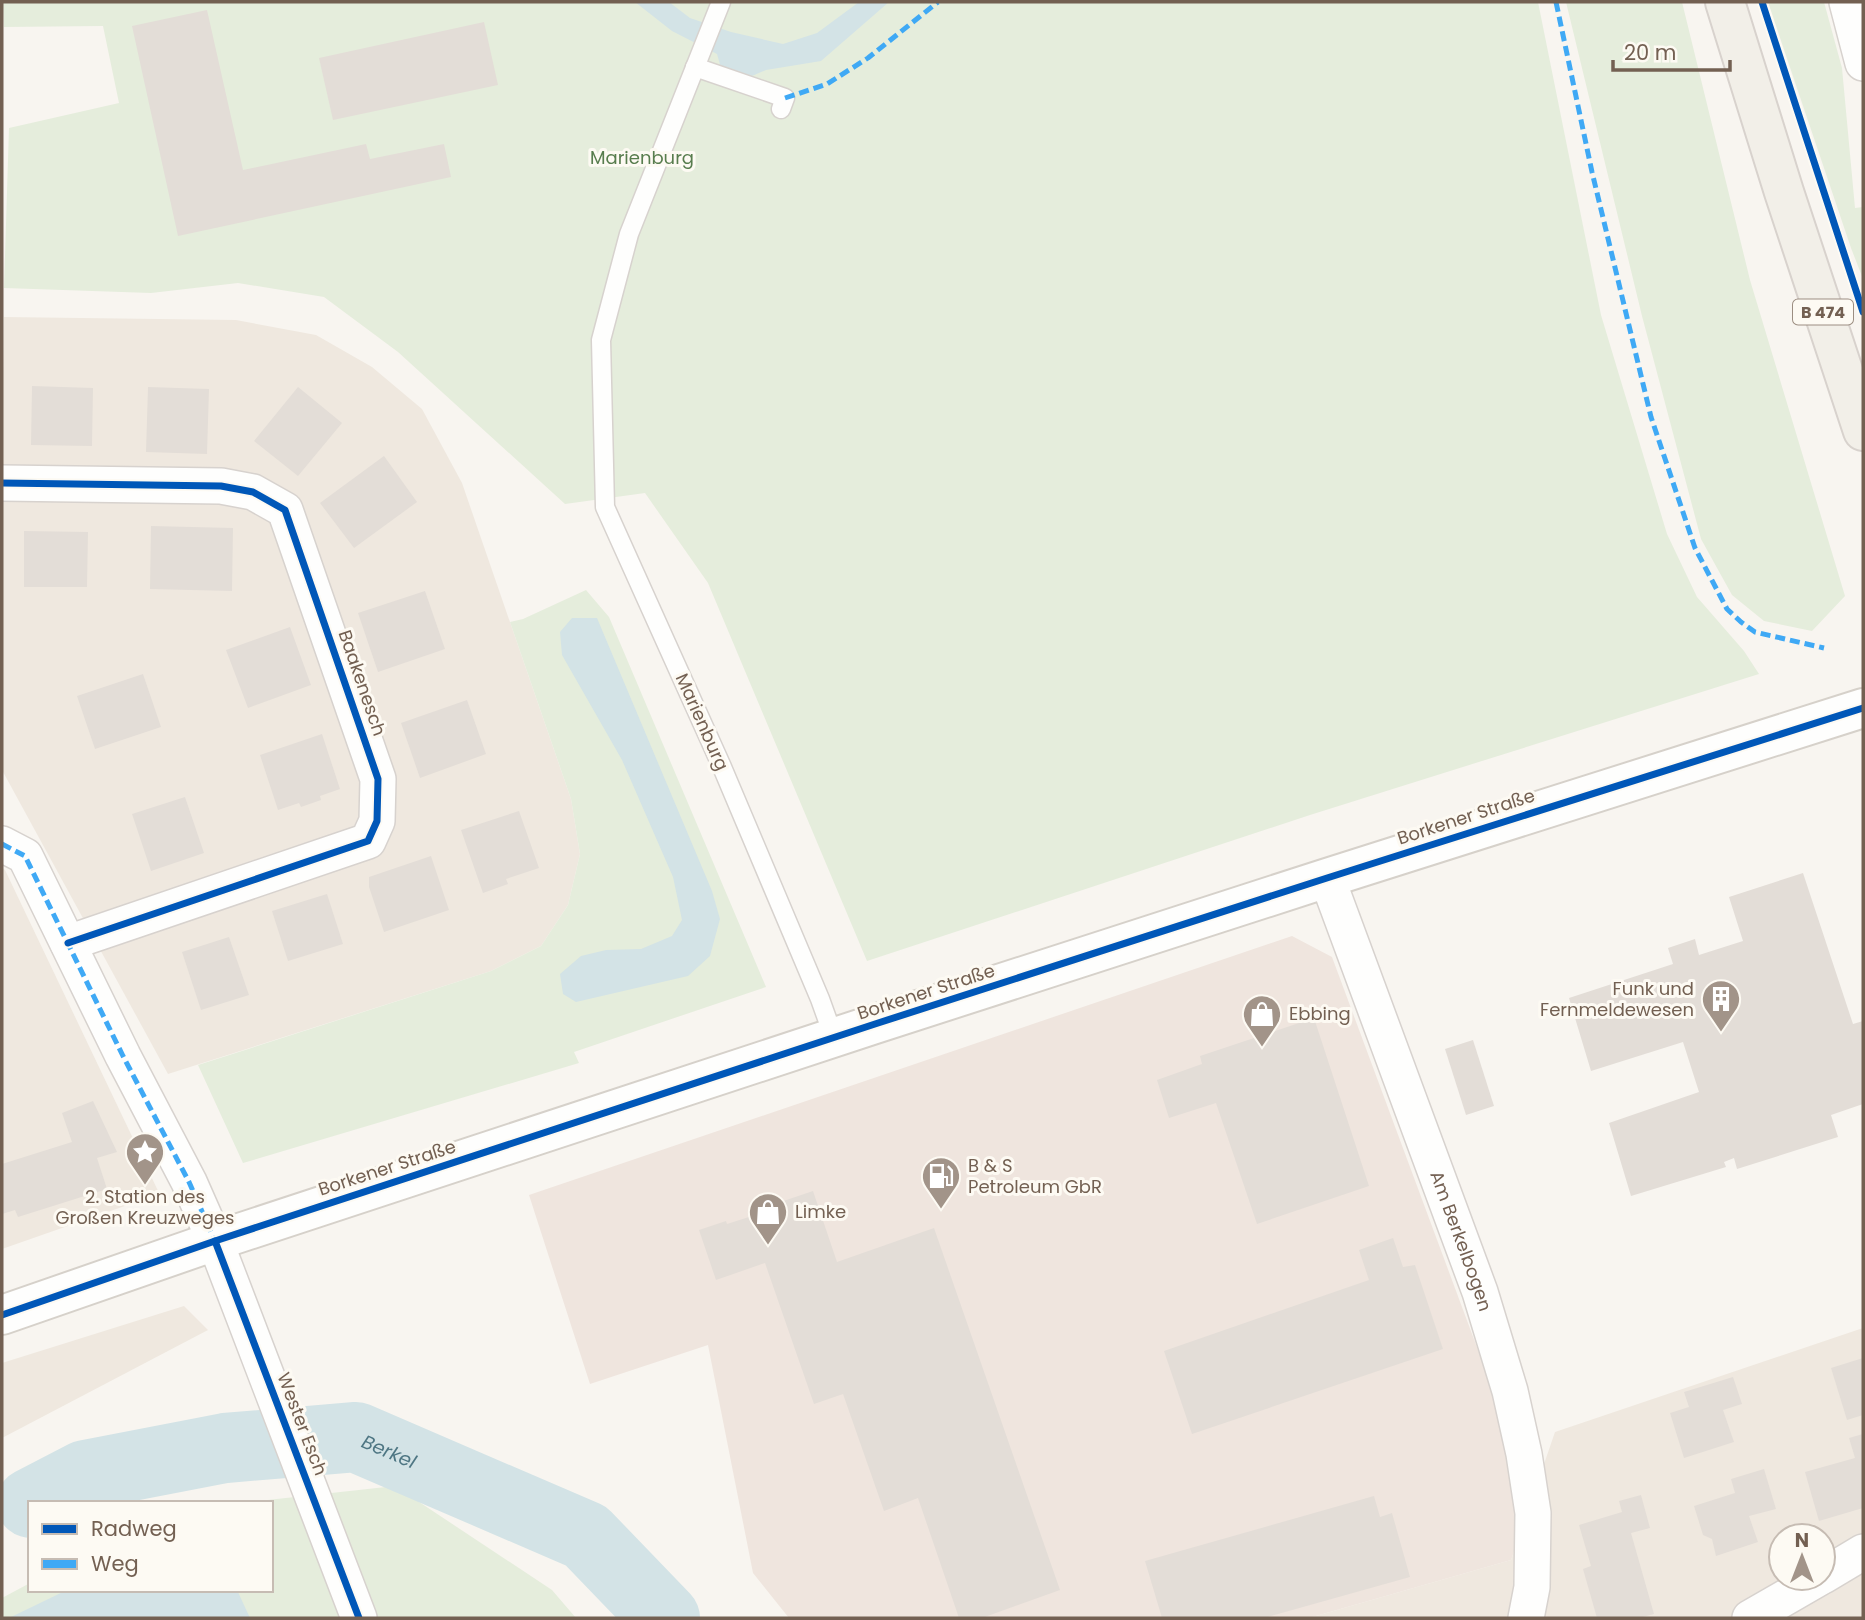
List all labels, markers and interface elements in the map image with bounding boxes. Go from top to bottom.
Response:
scale bar [1613,28,1730,72]
text: 20 m [1624,38,1677,67]
park label: Marienburg [590,145,694,170]
road number: B 474 [1793,300,1853,324]
street label: Baakenesch [333,627,392,739]
street label: Marienburg [670,669,735,774]
street label: Borkener Straße [1394,782,1538,851]
street label: Borkener Straße [854,957,998,1026]
place label: Funk und Fernmeldewesen [1540,976,1694,1022]
building icon: Funk und Fernmeldewesen [1700,978,1742,1033]
shop icon: Ebbing [1241,993,1283,1048]
place label: Ebbing [1289,1001,1351,1026]
place icon: 2. Station des Großen Kreuzweges [124,1131,166,1186]
street label: Borkener Straße [315,1133,459,1202]
place label: B & S Petroleum GbR [968,1153,1102,1199]
fuel station icon: B & S Petroleum GbR [920,1155,962,1210]
street label: Am Berkelbogen [1424,1167,1498,1314]
place label: 2. Station des Großen Kreuzweges [56,1184,235,1230]
shop icon: Limke [747,1191,789,1246]
place label: Limke [795,1199,846,1224]
street label: Wester Esch [271,1369,334,1479]
water label: Berkel [358,1428,421,1475]
legend [28,1501,273,1592]
text: Radweg [91,1514,177,1543]
north arrow [1767,1522,1837,1592]
text: N [1795,1527,1809,1554]
text: Weg [91,1549,139,1578]

